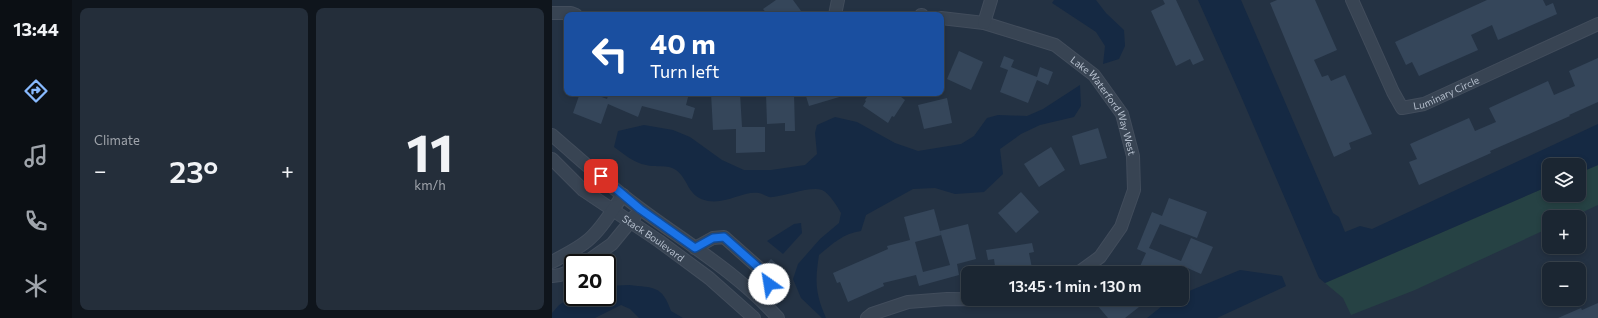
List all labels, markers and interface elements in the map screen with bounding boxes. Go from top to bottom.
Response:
text: 13:44 [13,18,59,40]
text: 40 m [650,26,716,60]
icon: left [584,28,636,80]
street label: Lake Waterford Way West [1068,53,1139,156]
text: Turn left [650,60,719,82]
street label: Luminary Circle [1412,74,1481,112]
icon: directions [22,77,50,105]
text: 11 [406,119,454,183]
text: Climate [94,132,140,148]
icon: music [22,142,50,170]
text: 23° [169,152,218,189]
text: − [94,157,107,184]
text: + [281,157,294,184]
map controls [1542,158,1586,306]
button: layers [1542,158,1586,202]
pin [584,159,618,193]
icon: arrive [590,165,612,187]
text: km/h [414,177,446,193]
icon: phone [22,207,50,235]
button: + [1542,210,1586,254]
street label: Stack Boulevard [620,212,687,264]
speed limit sign: 20 [564,254,616,306]
button: − [1542,262,1586,306]
position arrow [748,263,790,305]
icon: climate [22,272,50,300]
text: 13:45 · 1 min · 130 m [1009,277,1141,295]

